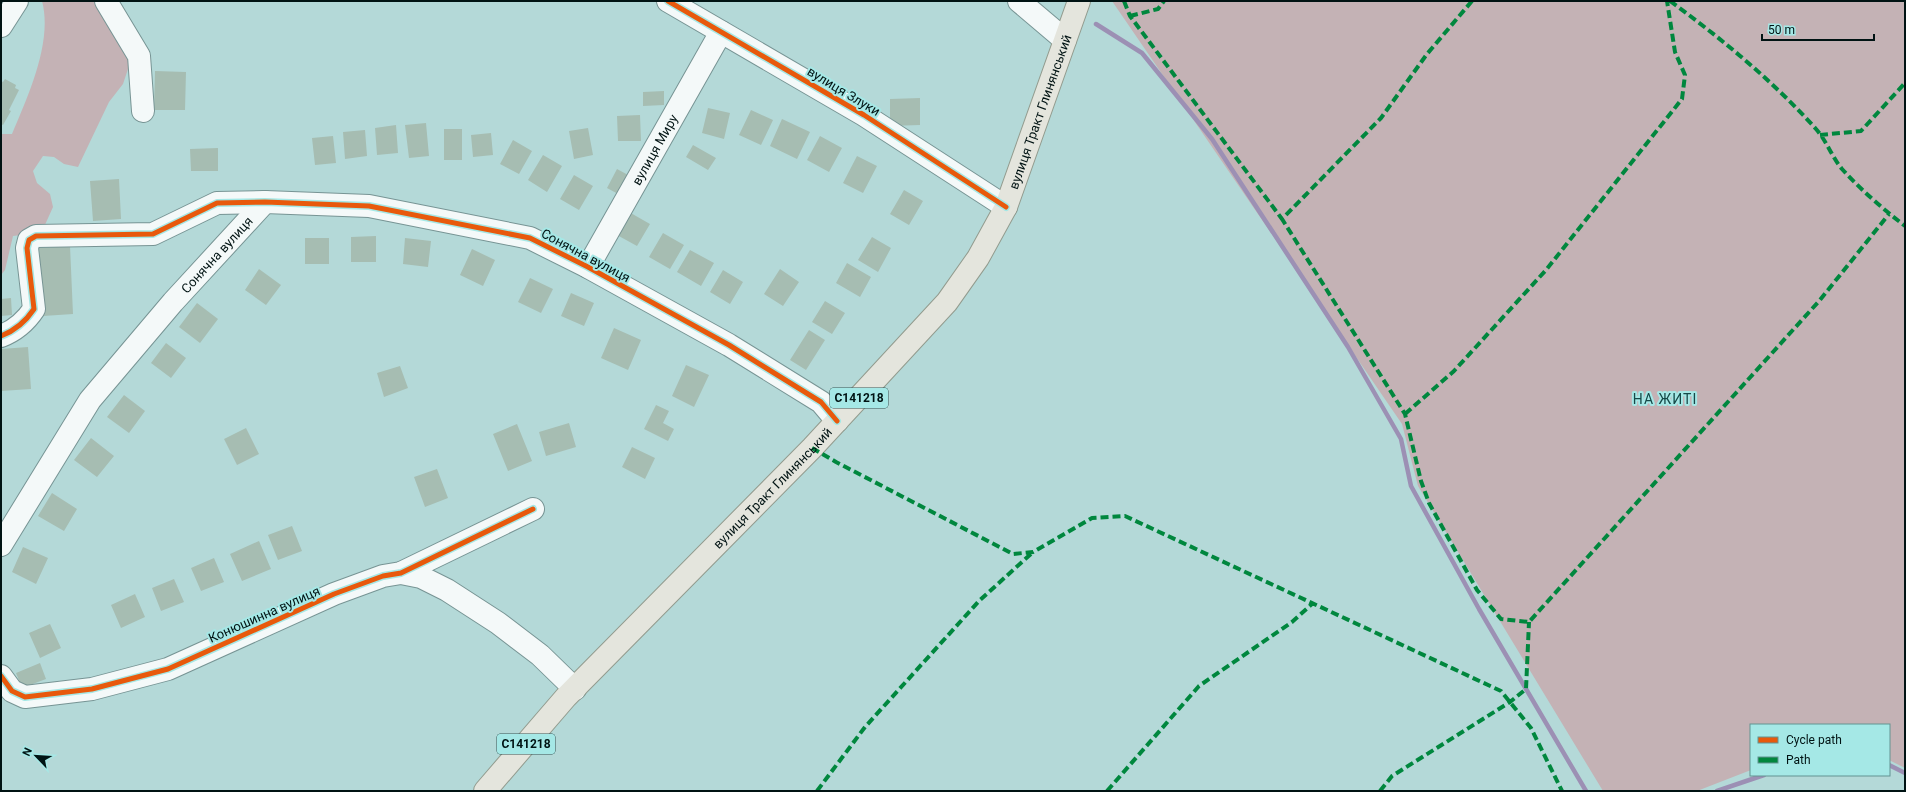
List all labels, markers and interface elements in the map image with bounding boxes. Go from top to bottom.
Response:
scale bar [1762,16,1874,42]
text: 50 m [1768,23,1795,37]
street label: вулиця Тракт Глинянський [1006,33,1075,191]
street label: вулиця Злуки [805,64,883,119]
street label: вулиця Миру [629,112,681,188]
street label: Сонячна вулиця [178,214,256,296]
street label: Сонячна вулиця [539,226,633,285]
road number: С141218 [830,388,888,408]
district label: НА ЖИТІ [1633,391,1697,407]
street label: вулиця Тракт Глинянський [710,425,835,552]
street label: Конюшинна вулиця [206,583,322,646]
legend [1750,724,1890,776]
text: Cycle path [1786,733,1842,747]
road number: С141218 [497,734,555,754]
north arrow [16,736,56,776]
text: N [20,746,35,758]
text: Path [1786,753,1811,767]

